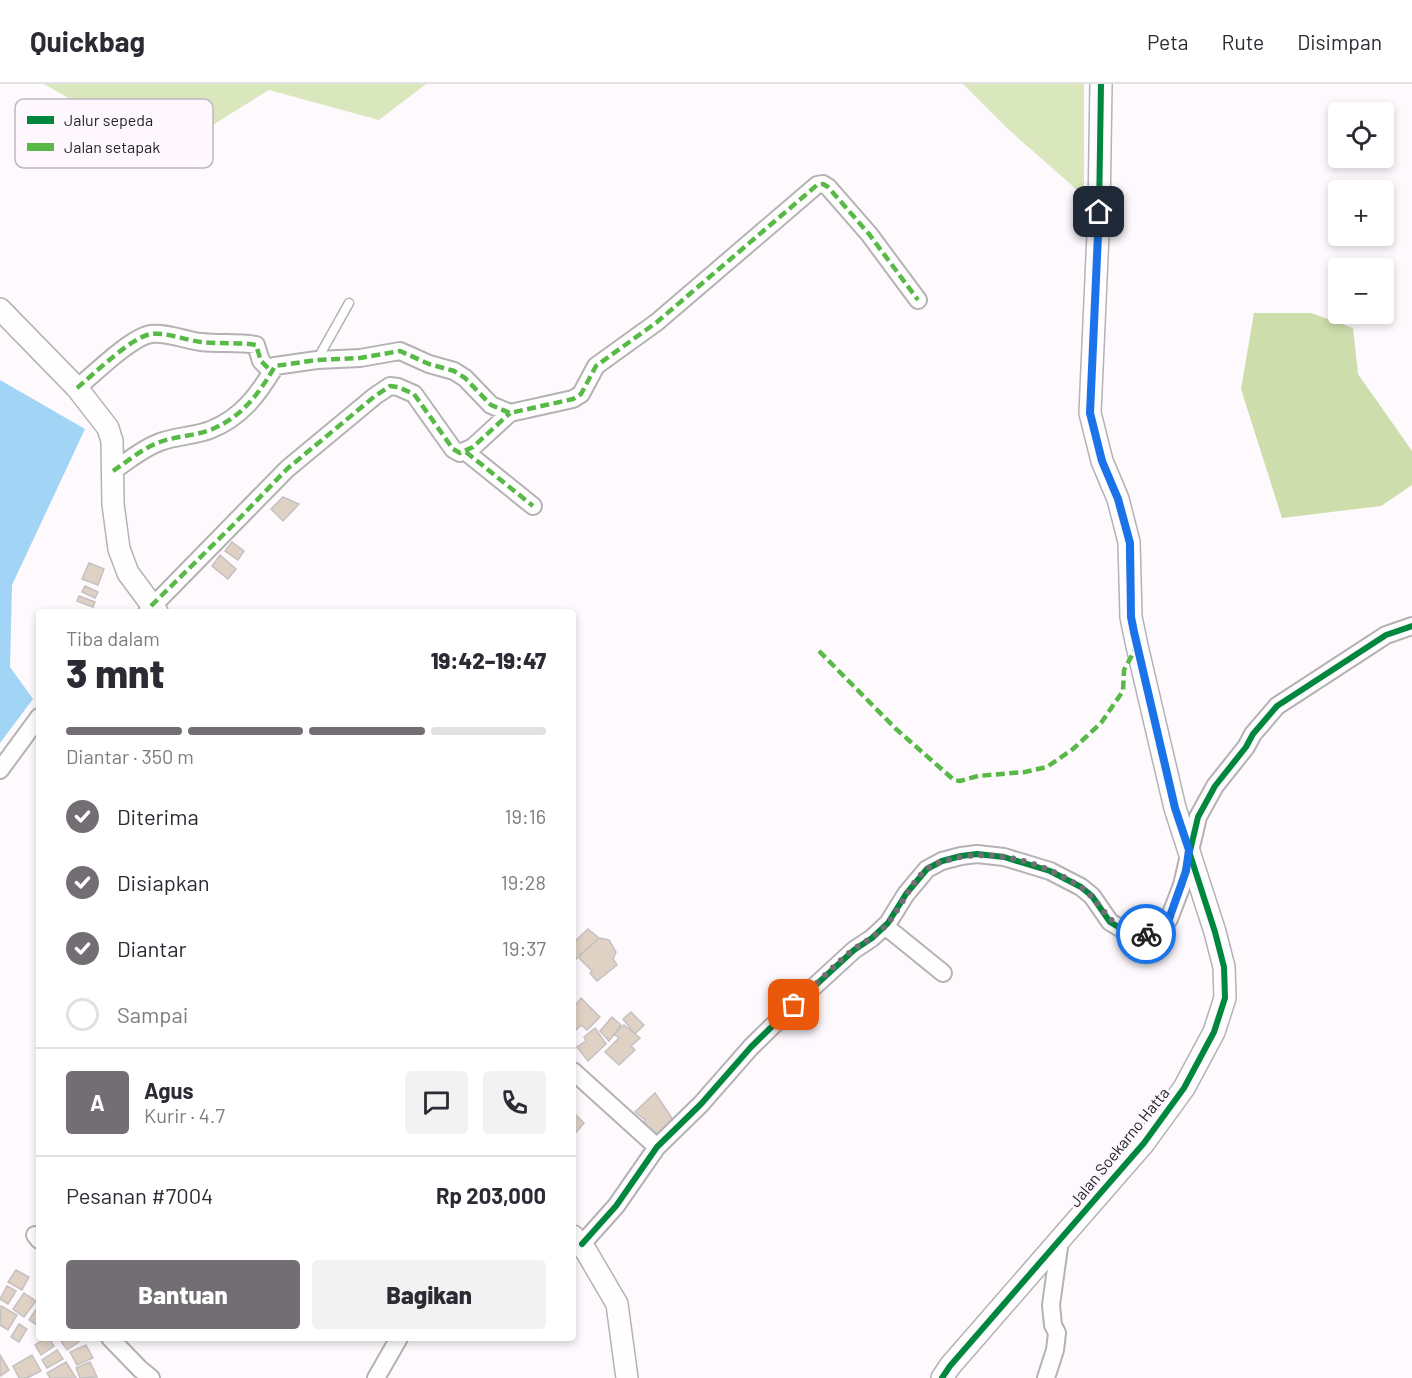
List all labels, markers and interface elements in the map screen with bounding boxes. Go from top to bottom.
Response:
text: Quickbag [30,24,145,58]
text: Peta [1147,29,1189,54]
text: Rute [1222,29,1264,54]
text: Disimpan [1297,29,1382,54]
legend [15,99,213,168]
map controls [1328,102,1394,324]
button: locate [1328,102,1394,168]
text: Jalur sepeda [64,110,153,129]
text: Jalan setapak [64,137,160,156]
button: + [1328,180,1394,246]
pin [1073,186,1124,237]
icon: home [1082,195,1115,228]
button: − [1328,258,1394,324]
text: Tiba dalam [66,626,160,650]
text: 19:42–19:47 [431,647,546,673]
text: 3 mnt [66,649,164,696]
text: Diantar · 350 m [66,744,194,768]
icon: check [66,800,99,833]
text: Diterima [117,803,199,829]
text: 19:16 [505,804,546,828]
icon: check [66,866,99,899]
text: Disiapkan [117,869,210,895]
text: 19:28 [501,870,546,894]
courier [1116,904,1176,964]
icon: bike [1130,918,1163,951]
icon: check [66,932,99,965]
text: Diantar [117,935,187,961]
text: 19:37 [502,936,546,960]
pin [768,979,819,1030]
icon: bag [777,988,810,1021]
text: Sampai [117,1001,188,1027]
button: chat [405,1071,468,1134]
button: phone [483,1071,546,1134]
text: Agus [144,1077,194,1103]
street label: Jalan Soekarno Hatta [1065,1083,1173,1210]
text: A [90,1089,105,1115]
text: Kurir · 4.7 [144,1103,225,1127]
text: Pesanan #7004 [66,1182,213,1208]
text: Rp 203,000 [436,1182,546,1208]
button: Bantuan [66,1260,300,1329]
button: Bagikan [312,1260,546,1329]

